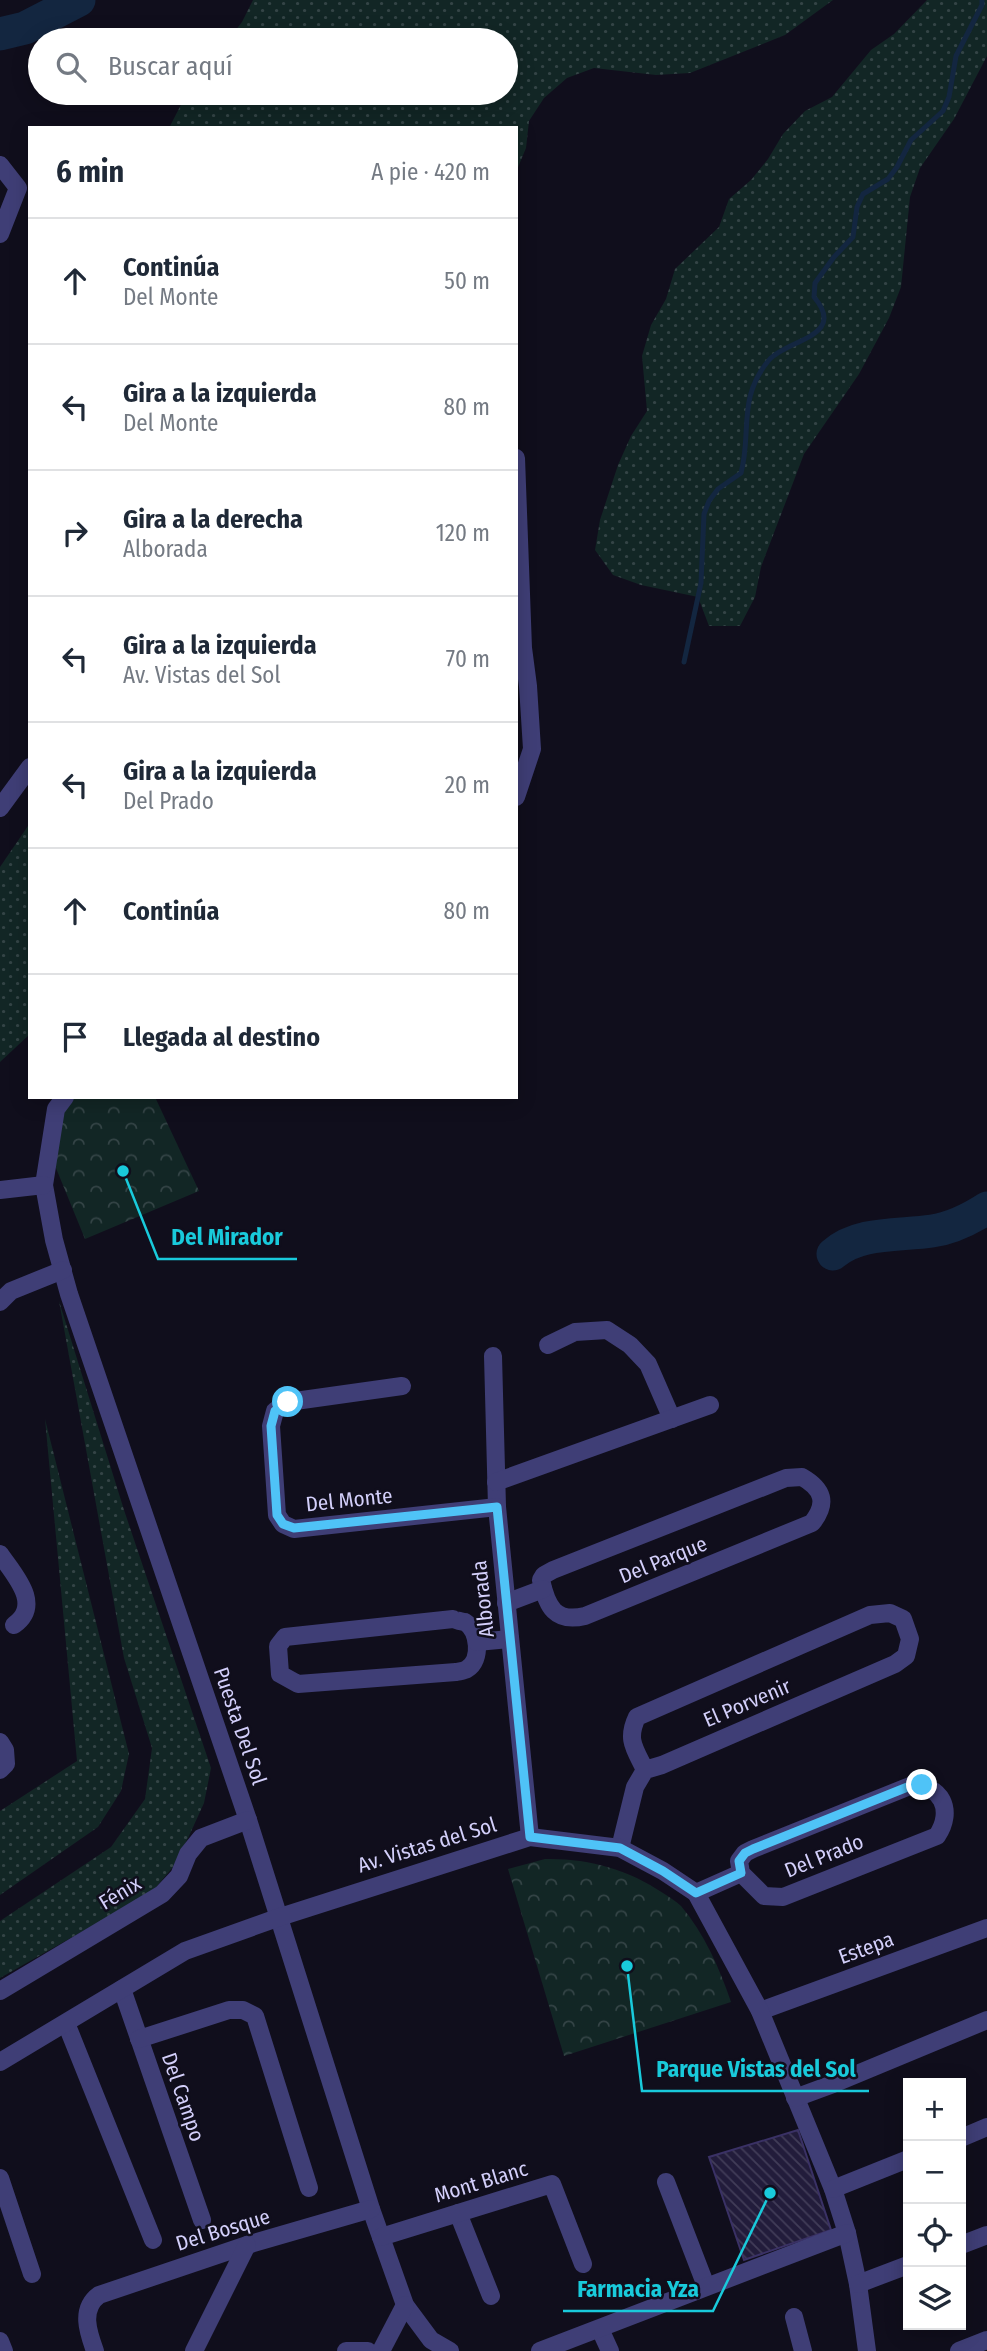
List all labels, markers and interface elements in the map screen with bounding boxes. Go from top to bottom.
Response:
search box [28,28,518,105]
icon: search [52,48,90,86]
text: Buscar aquí [108,51,233,82]
text: 6 min [56,154,124,190]
text: A pie · 420 m [371,158,490,186]
text: Continúa [123,252,220,283]
icon: ahead [56,262,94,300]
text: 50 m [444,267,490,295]
text: Del Monte [123,283,218,311]
text: Gira a la izquierda [123,378,317,409]
icon: left [56,388,94,426]
text: 80 m [443,393,490,421]
text: Del Monte [123,409,218,437]
text: Gira a la derecha [123,504,303,535]
icon: right [56,514,94,552]
text: 120 m [436,519,490,547]
text: Alborada [123,535,208,563]
text: Gira a la izquierda [123,630,317,661]
icon: left [56,640,94,678]
text: 70 m [446,645,490,673]
text: Av. Vistas del Sol [123,661,280,689]
text: Gira a la izquierda [123,756,317,787]
icon: left [56,766,94,804]
text: 20 m [445,771,490,799]
text: Del Prado [123,787,214,815]
icon: ahead [56,892,94,930]
text: Continúa [123,896,220,927]
text: 80 m [443,897,490,925]
icon: arrive [56,1018,94,1056]
text: Llegada al destino [123,1022,320,1053]
callout: Del Mirador [158,1215,297,1259]
text: Del Mirador [171,1223,283,1251]
route start [272,1386,303,1417]
street label: Del Monte [304,1483,394,1517]
street label: Del Parque [615,1531,711,1589]
street label: Alborada [466,1559,500,1639]
street label: Puesta Del Sol [208,1664,272,1789]
street label: El Porvenir [699,1673,795,1733]
route end [906,1769,937,1800]
street label: Av. Vistas del Sol [354,1811,500,1878]
street label: Del Prado [781,1828,867,1884]
street label: Fénix [94,1870,146,1916]
street label: Estepa [835,1926,897,1970]
callout: Parque Vistas del Sol [642,2047,869,2091]
street label: Del Campo [156,2049,210,2145]
text: Parque Vistas del Sol [656,2055,856,2083]
map controls [903,2078,966,2330]
button: + [903,2078,966,2141]
button: − [903,2141,966,2204]
street label: Mont Blanc [431,2156,531,2208]
street label: Del Bosque [173,2203,273,2257]
button: locate [903,2204,966,2267]
callout: Farmacia Yza [563,2267,713,2311]
button: layers [903,2267,966,2330]
text: Farmacia Yza [577,2275,699,2303]

